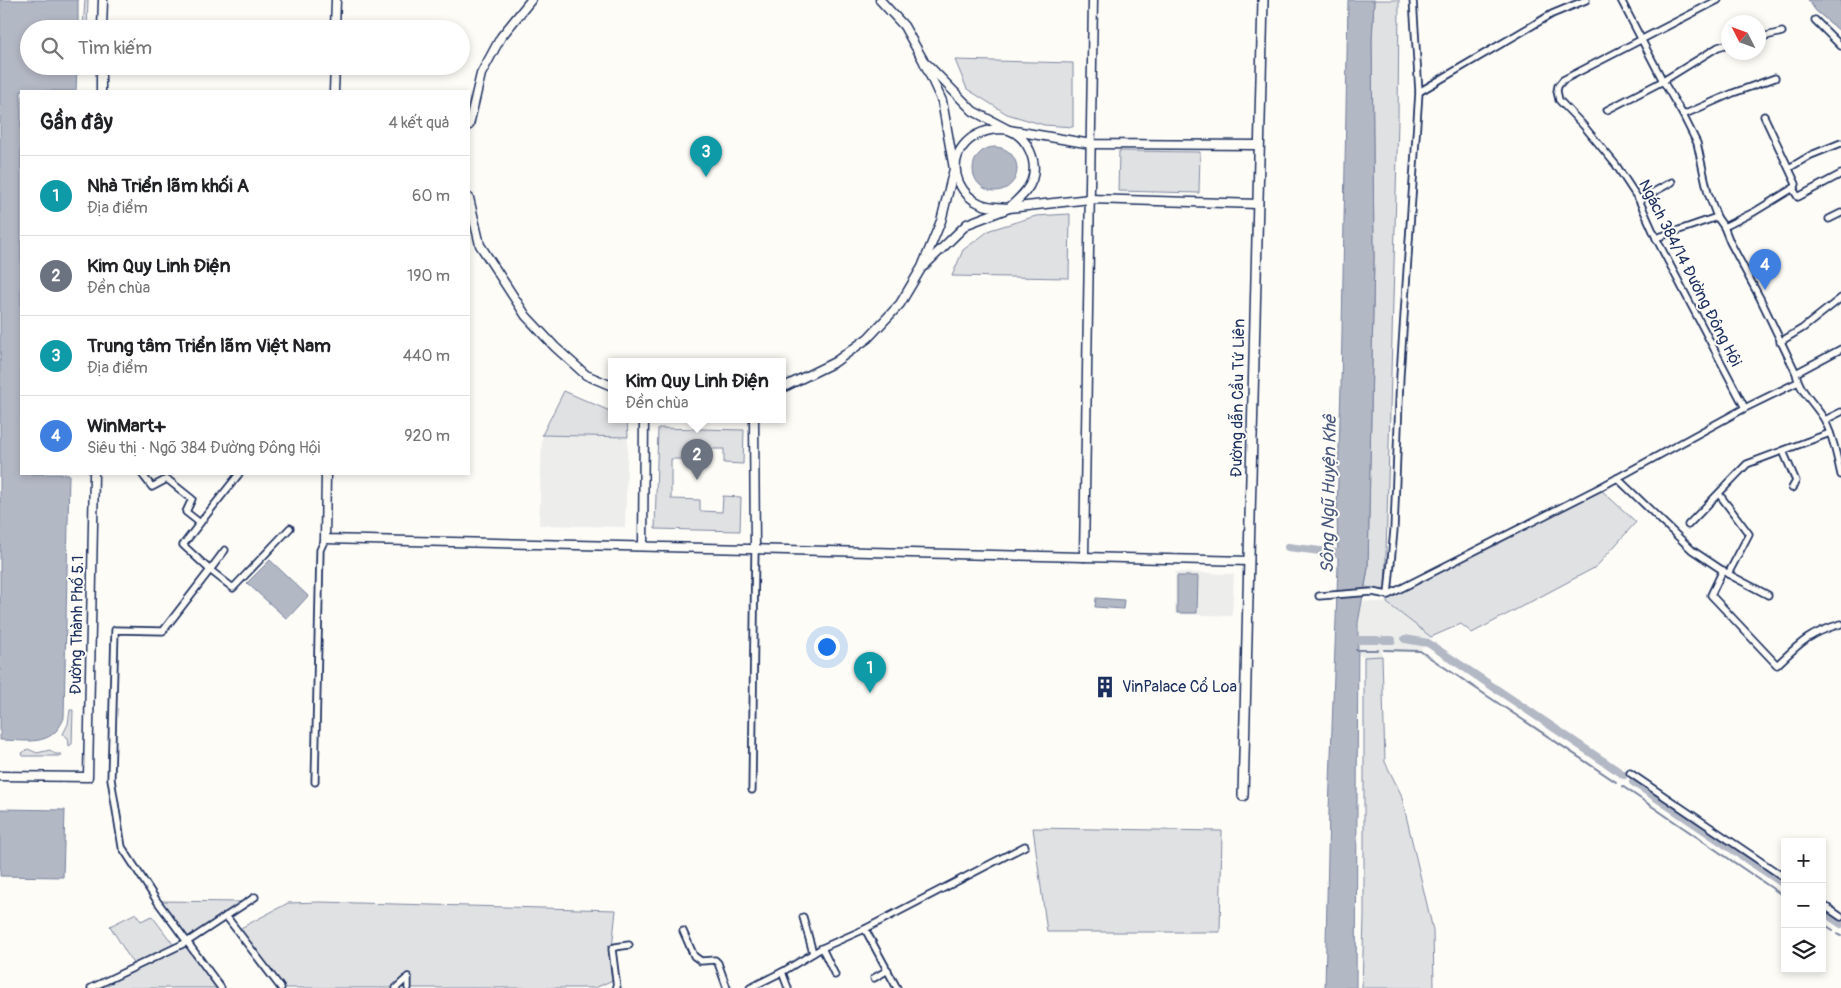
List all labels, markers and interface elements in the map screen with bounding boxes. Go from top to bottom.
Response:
north arrow [1721,15,1766,60]
search box [20,20,470,75]
icon: search [38,34,66,62]
text: Tìm kiếm [78,36,152,60]
text: Gần đây [40,109,113,136]
text: 4 kết quả [388,113,450,133]
pin: 3 [690,136,722,177]
text: Nhà Triển lãm khối A [87,174,249,198]
street label: Ngách 384/14 Đường Đông Hội [1634,176,1746,370]
text: 1 [53,186,59,206]
text: 60 m [412,186,450,206]
text: Địa điểm [87,198,148,218]
pin: 4 [1749,249,1781,290]
text: Kim Quy Linh Điện [87,254,230,278]
text: 2 [52,266,60,286]
text: 190 m [407,266,450,286]
text: Đền chùa [87,278,150,298]
street label: Đường dẫn Cầu Tứ Liên [1226,319,1249,477]
text: Trung tâm Triển lãm Việt Nam [87,334,331,358]
text: 3 [52,346,60,366]
text: 440 m [403,346,450,366]
text: Địa điểm [87,358,148,378]
popup [608,358,786,423]
text: Kim Quy Linh Điện [625,369,769,393]
text: Đền chùa [625,393,688,413]
water label: Sông Ngũ Huyện Khê [1316,413,1342,574]
text: WinMart+ [87,414,165,438]
text: 4 [51,426,61,446]
text: 920 m [404,426,450,446]
text: Siêu thị · Ngõ 384 Đường Đông Hội [87,438,320,458]
pin: 2 [681,439,713,480]
street label: Đường Thành Phố 5.1 [66,555,88,695]
your location [814,634,840,660]
pin: 1 [854,652,886,693]
building icon: VinPalace Cổ Loa [1092,674,1118,700]
place label: VinPalace Cổ Loa [1122,677,1237,697]
map controls [1781,838,1826,973]
button: + [1781,838,1826,883]
button: − [1781,883,1826,928]
button: layers [1781,928,1826,973]

